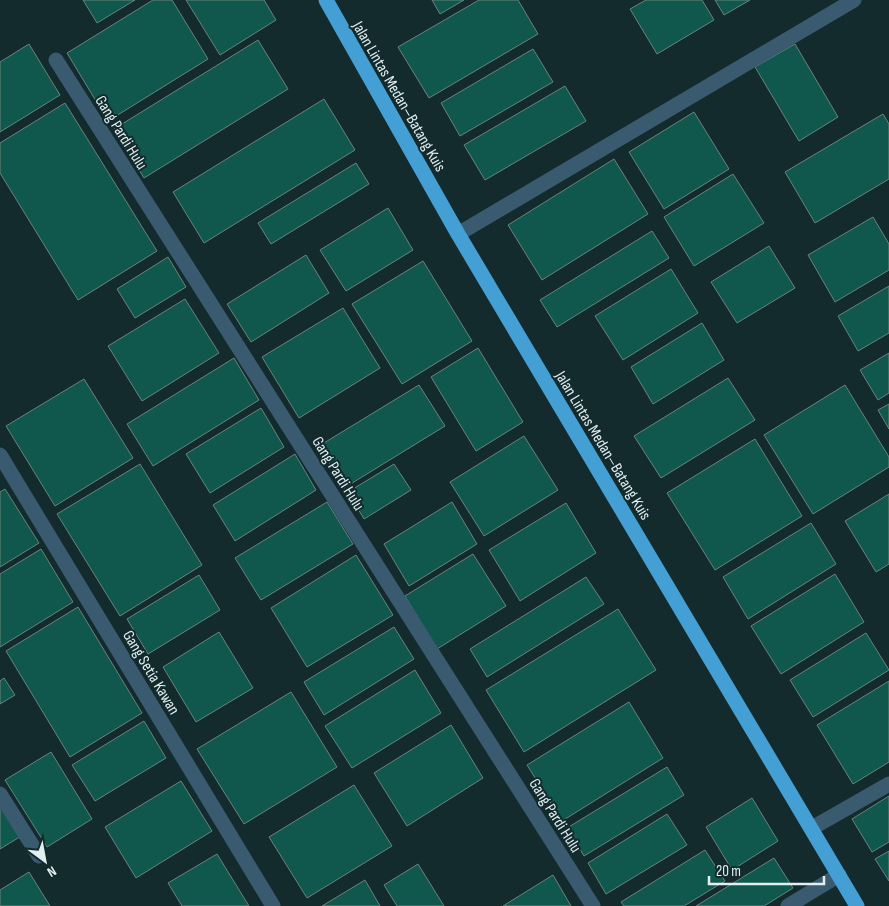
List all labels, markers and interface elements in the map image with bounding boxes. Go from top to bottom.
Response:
street label: Jalan Lintas Medan–Batang Kuis [347,17,450,175]
street label: Gang Pardi Hulu [91,92,151,173]
street label: Jalan Lintas Medan–Batang Kuis [550,367,655,524]
street label: Gang Pardi Hulu [308,433,368,514]
street label: Gang Setia Kawan [118,627,183,718]
street label: Gang Pardi Hulu [525,775,585,856]
north arrow [20,836,70,886]
scale bar [709,854,824,886]
text: N [44,862,59,881]
text: 20 m [716,862,741,881]

